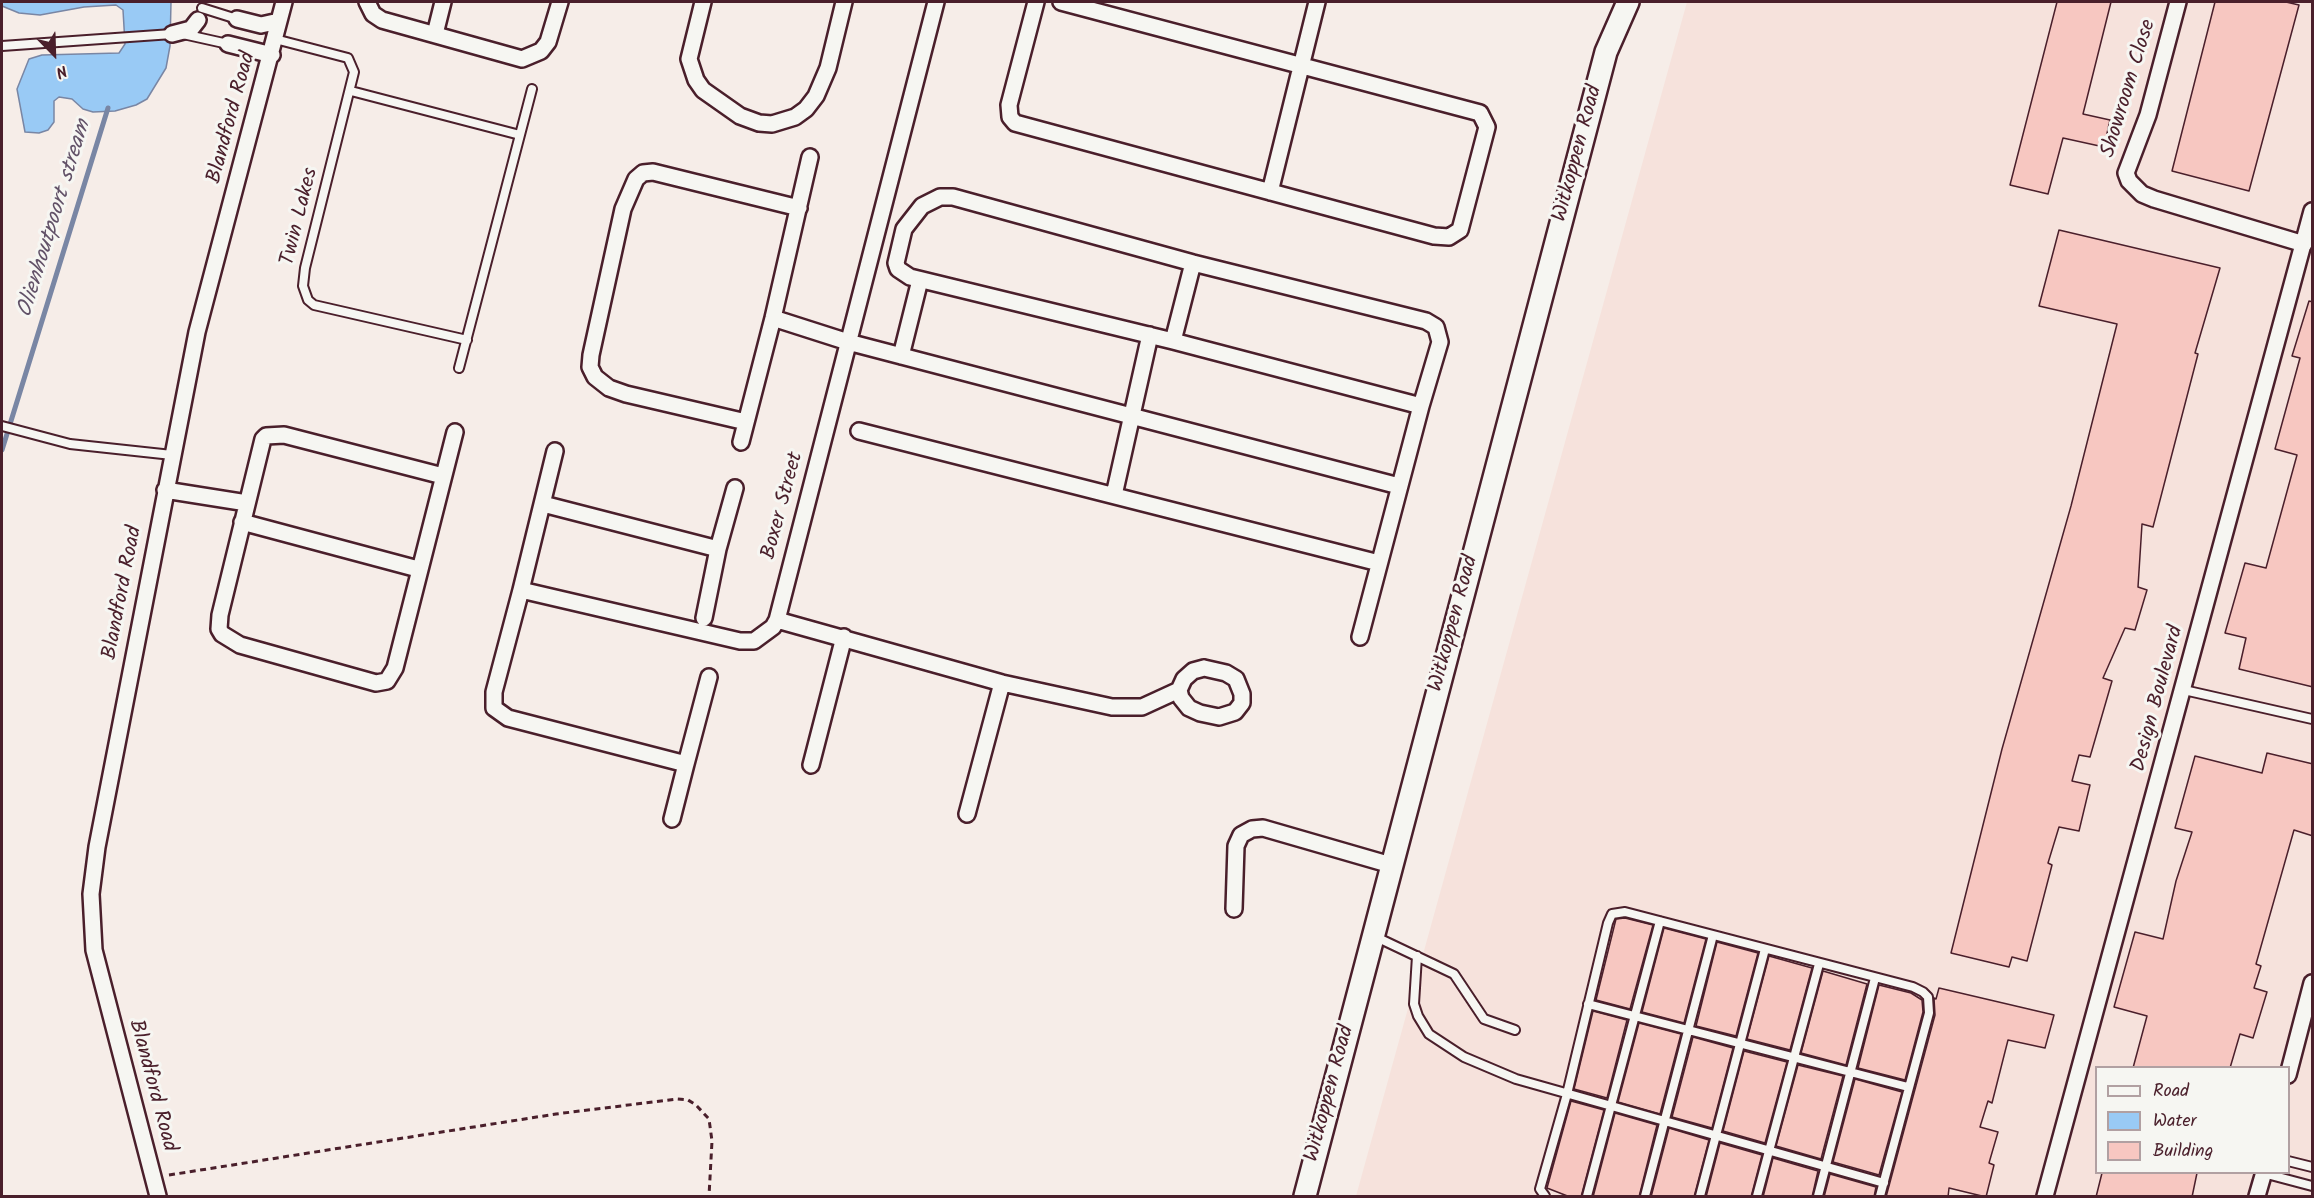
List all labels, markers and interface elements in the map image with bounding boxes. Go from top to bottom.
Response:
street label: Showroom Close [2097,17,2163,161]
north arrow [24,24,84,84]
street label: Blandford Road [203,49,263,187]
text: N [52,58,71,85]
street label: Witkoppen Road [1549,83,1609,225]
water label: Olienhoutpoort stream [13,117,99,321]
street label: Twin Lakes [277,166,325,268]
street label: Boxer Street [758,450,810,562]
street label: Blandford Road [99,524,149,662]
street label: Witkoppen Road [1425,553,1485,695]
street label: Design Boulevard [2127,623,2191,775]
street label: Blandford Road [121,1017,181,1155]
street label: Witkoppen Road [1301,1023,1361,1165]
legend [2095,1066,2290,1174]
text: Road [2153,1077,2189,1106]
text: Water [2153,1107,2197,1136]
text: Building [2153,1137,2213,1166]

